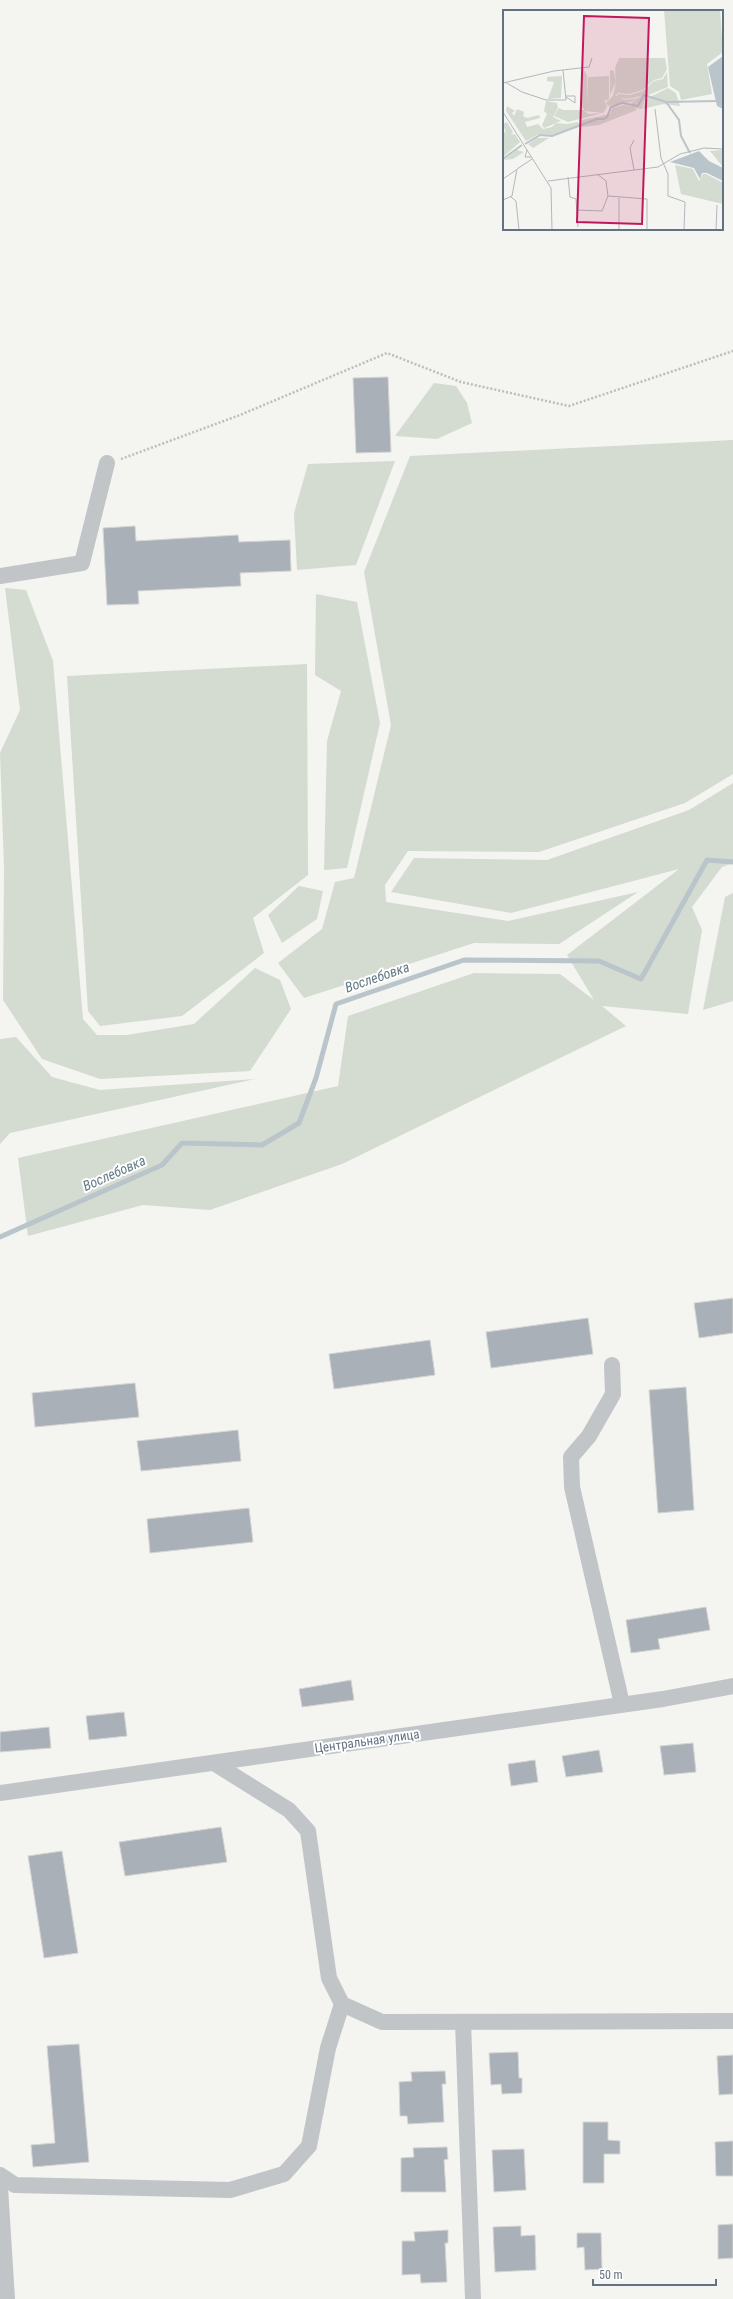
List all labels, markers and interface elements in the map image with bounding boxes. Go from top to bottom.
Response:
inset map [503,10,723,230]
water label: Вослебовка [343,959,411,995]
water label: Вослебовка [80,1152,148,1194]
street label: Центральная улица [314,1726,420,1756]
scale bar [593,2261,716,2287]
text: 50 m [599,2268,623,2282]

